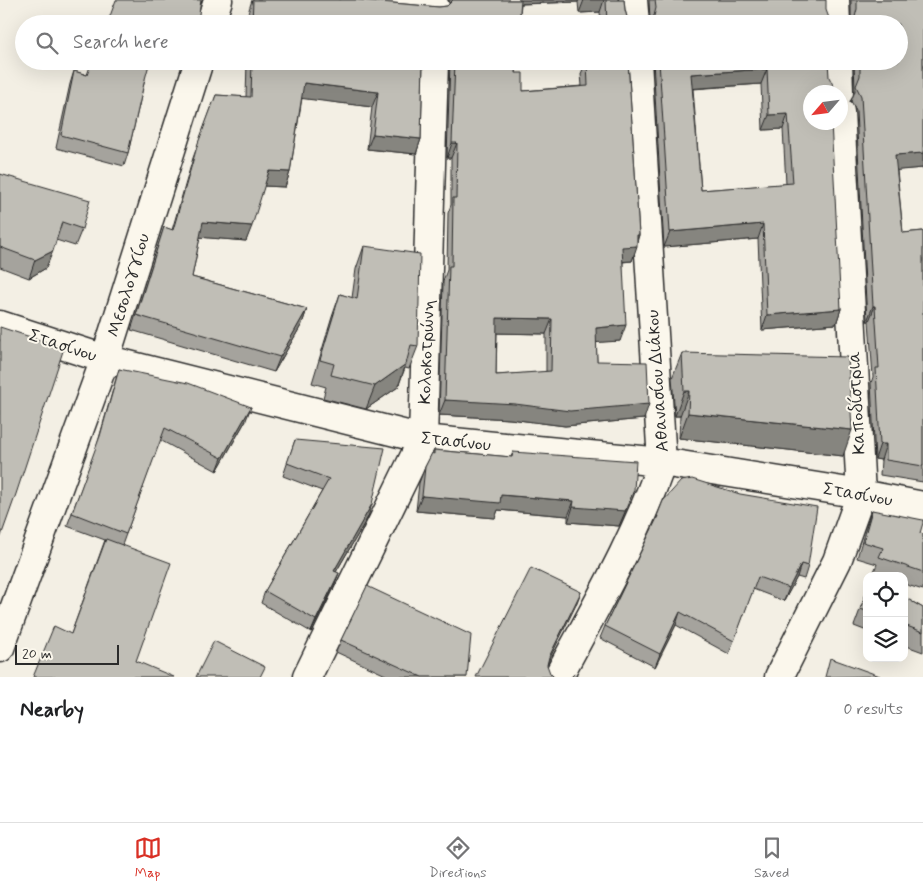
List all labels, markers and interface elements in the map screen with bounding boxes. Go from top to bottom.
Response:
search box [15,15,908,70]
icon: search [33,29,61,57]
text: Search here [73,30,169,55]
north arrow [803,85,848,130]
street label: Μεσολογγίου [102,231,156,340]
street label: Κολοκοτρώνη [413,299,441,405]
street label: Αθανασίου Διάκου [641,309,675,453]
street label: Στασίνου [26,324,100,368]
street label: Καποδίστρια [842,351,872,455]
street label: Στασίνου [420,426,492,458]
street label: Στασίνου [821,477,895,513]
map controls [863,572,908,662]
button: locate [863,572,908,617]
button: layers [863,617,908,662]
scale bar [15,642,119,665]
text: 20 m [22,645,52,663]
text: Nearby [20,696,84,724]
text: 0 results [843,699,903,720]
tab: Map [134,834,162,882]
tab: Directions [429,834,487,882]
tab: Saved [754,834,789,882]

